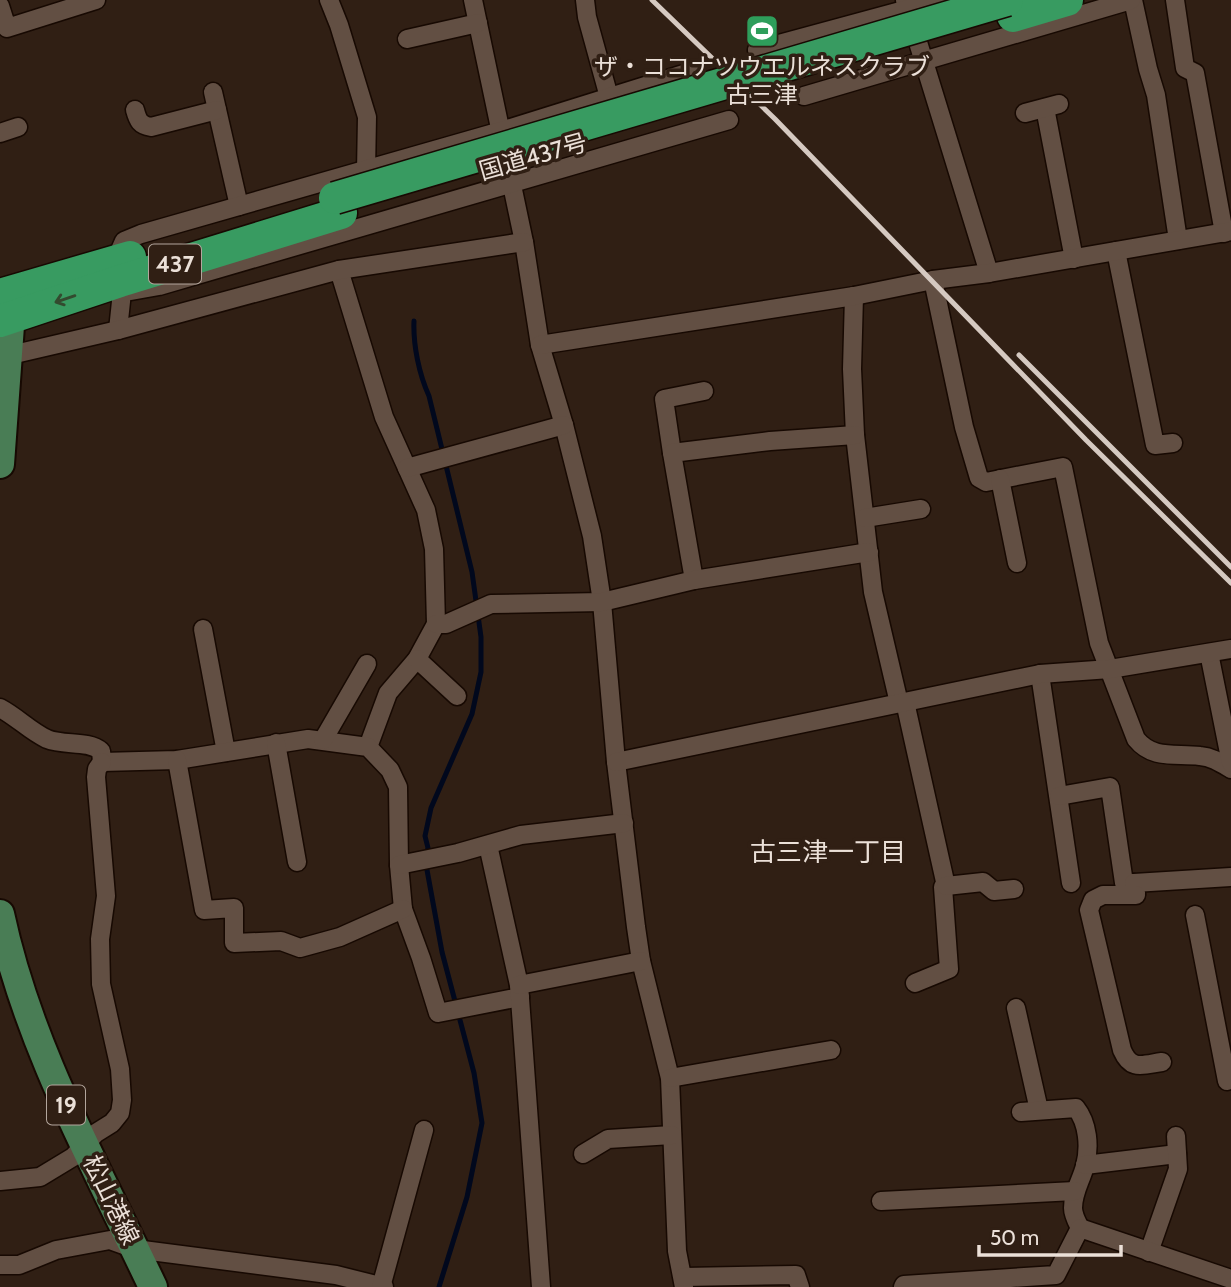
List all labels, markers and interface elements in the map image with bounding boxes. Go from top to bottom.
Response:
sports icon: ザ・ココナツウエルネスクラブ 古三津 [743,12,781,50]
place label: ザ・ココナツウエルネスクラブ 古三津 [594,52,930,109]
street label: 国道437号 [476,127,590,186]
road number: 437 [149,244,201,284]
one-way arrow [55,294,77,306]
district label: 古三津一丁目 [750,836,906,868]
road number: 19 [47,1086,85,1124]
street label: 松山港線 [77,1150,146,1249]
scale bar [979,1214,1121,1258]
text: 50 m [990,1225,1039,1250]

